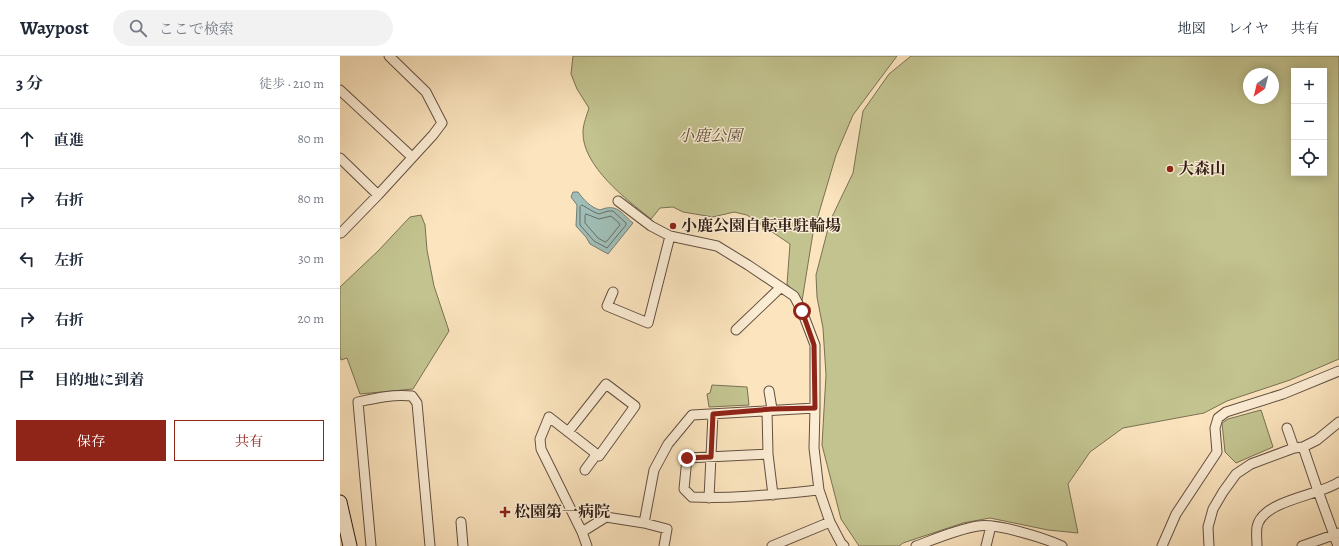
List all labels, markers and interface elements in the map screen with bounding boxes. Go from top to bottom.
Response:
search box [113,10,393,46]
text: Waypost [20,15,89,41]
icon: search [127,17,149,39]
text: ここで検索 [159,19,234,39]
text: 地図 [1178,19,1206,38]
text: レイヤ [1228,19,1269,38]
text: 共有 [1291,19,1319,38]
north arrow [1243,68,1279,104]
map controls [1291,68,1327,176]
button: + [1291,68,1327,104]
text: 3 分 [16,72,43,95]
text: 徒歩 · 210 m [259,75,324,92]
button: − [1291,104,1327,140]
park label: 小鹿公園 [678,125,745,147]
icon: ahead [16,128,38,150]
text: 直進 [54,130,84,150]
text: 80 m [297,130,324,147]
button: locate [1291,140,1327,176]
place label: 大森山 [1178,158,1226,180]
marker: 大森山 [1165,164,1175,174]
icon: right [16,188,38,210]
text: 右折 [54,190,84,210]
text: 80 m [297,190,324,207]
place label: 小鹿公園自転車駐輪場 [681,215,841,237]
marker: 小鹿公園自転車駐輪場 [668,221,678,231]
icon: left [16,248,38,270]
text: 左折 [54,250,84,270]
text: 30 m [298,250,324,267]
route start [793,302,811,320]
icon: right [16,308,38,330]
text: 右折 [54,310,84,330]
text: 20 m [298,310,324,327]
icon: arrive [16,368,38,390]
text: 目的地に到着 [54,370,144,390]
button: 保存 [16,420,166,461]
button: 共有 [174,420,324,461]
route end [678,449,696,467]
place label: 松園第一病院 [514,501,610,523]
marker: 松園第一病院 [499,506,511,518]

